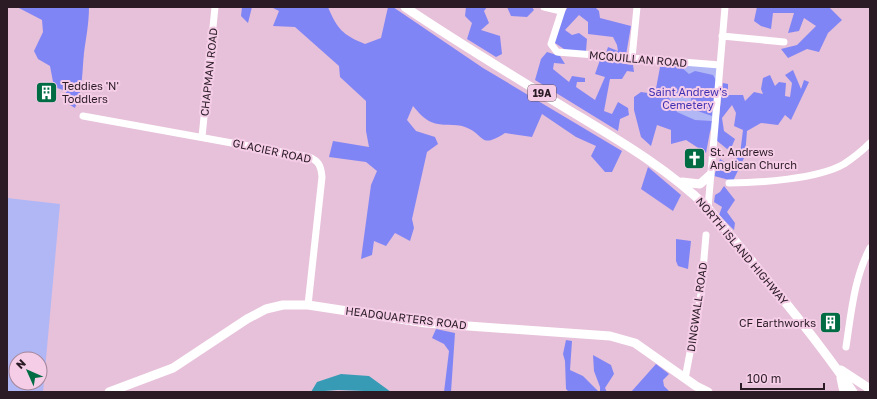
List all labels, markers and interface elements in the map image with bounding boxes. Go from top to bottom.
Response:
street label: CHAPMAN ROAD [197,27,220,117]
street label: MCQUILLAN ROAD [588,48,688,69]
building icon: Teddies 'N' Toddlers [34,79,60,105]
place label: Teddies 'N' Toddlers [62,79,119,105]
road number: 19A [528,85,556,101]
park label: Saint Andrew's Cemetery [649,85,728,111]
street label: GLACIER ROAD [232,136,313,165]
church icon: St. Andrews Anglican Church [682,145,708,171]
place label: St. Andrews Anglican Church [710,145,797,171]
street label: NORTH ISLAND HIGHWAY [694,194,791,307]
street label: DINGWALL ROAD [684,261,709,352]
street label: HEADQUARTERS ROAD [345,304,468,331]
building icon: CF Earthworks [818,310,844,336]
place label: CF Earthworks [739,316,816,329]
north arrow [8,351,48,391]
text: N [13,356,28,371]
scale bar [741,365,824,391]
text: 100 m [747,371,781,386]

